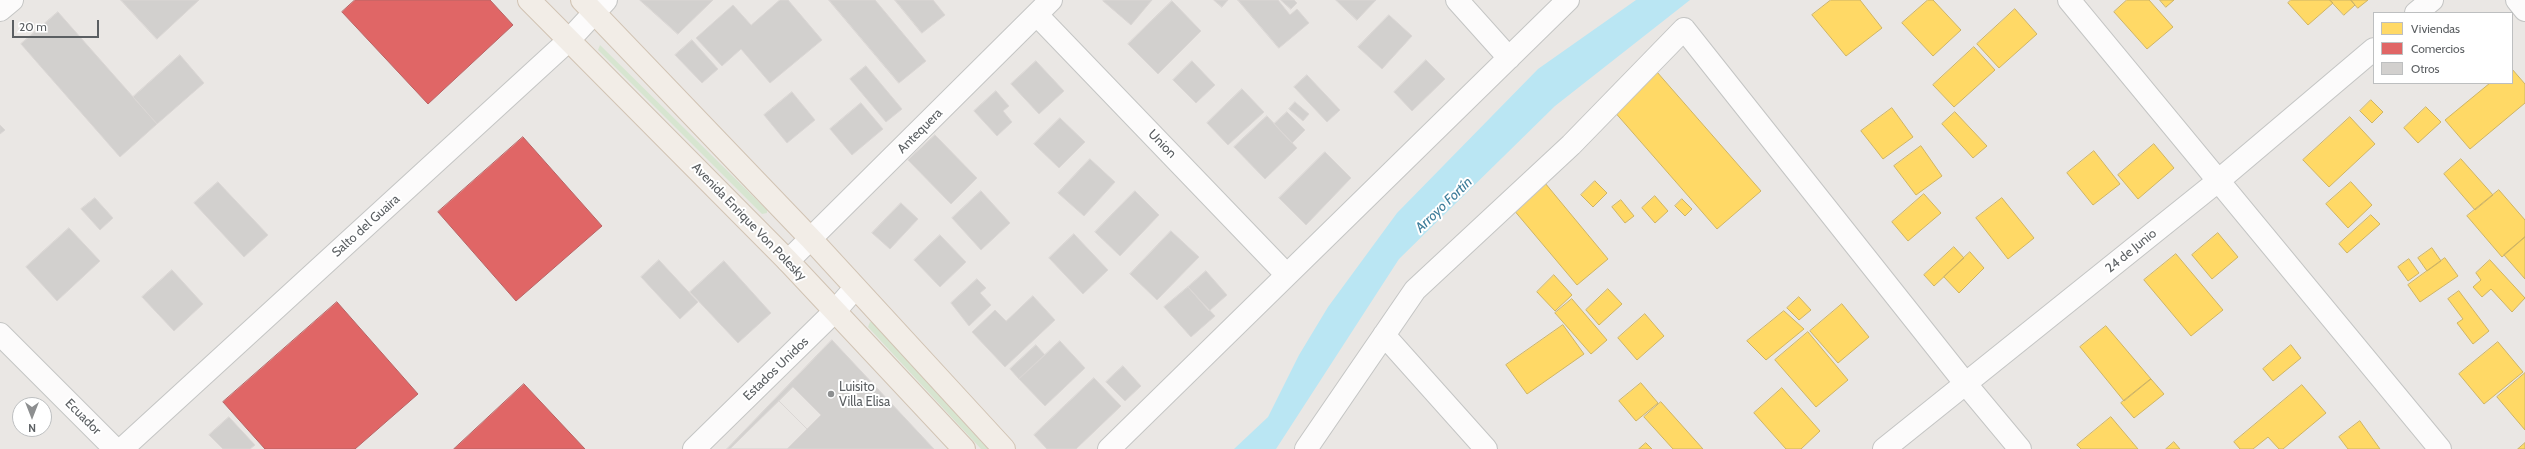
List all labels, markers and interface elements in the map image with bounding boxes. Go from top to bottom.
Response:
scale bar [14,12,101,38]
legend [2373,12,2513,84]
text: 20 m [19,19,47,34]
text: Viviendas [2411,21,2460,36]
text: Comercios [2411,41,2465,56]
text: Otros [2411,61,2440,76]
street label: Antequera [894,105,946,157]
street label: Union [1145,126,1179,162]
street label: Avenida Enrique Von Polesky [688,160,810,284]
water label: Arroyo Fortín [1412,174,1476,236]
street label: Salto del Guaira [329,191,403,261]
street label: 24 de Junio [2102,226,2160,276]
street label: Estados Unidos [740,334,812,404]
place label: Luisito Villa Elisa [839,379,890,410]
marker: Luisito Villa Elisa [826,389,836,399]
street label: Ecuador [62,396,104,438]
north arrow [12,397,52,437]
text: N [28,421,36,435]

